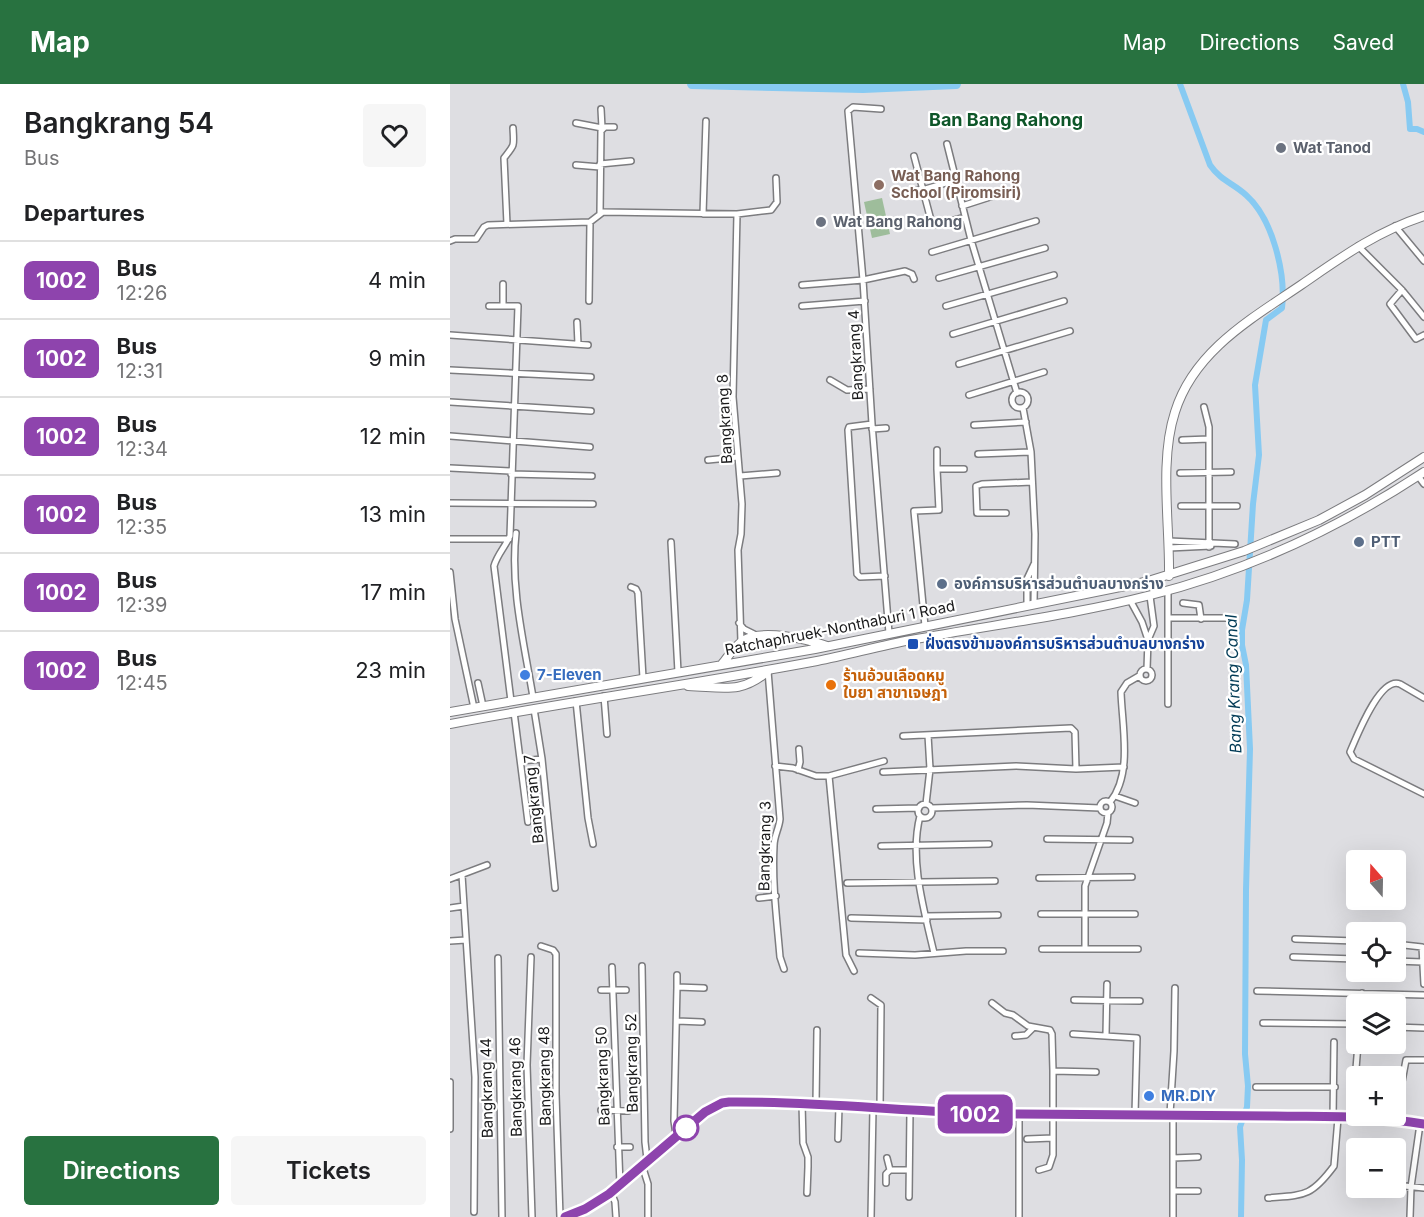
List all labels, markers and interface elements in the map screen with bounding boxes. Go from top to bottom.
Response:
text: Map [30,25,90,59]
text: Map [1123,30,1166,55]
text: Directions [1199,30,1300,55]
text: Saved [1333,30,1394,55]
button: heart [363,104,426,167]
text: Bangkrang 54 [24,106,214,140]
district label: Ban Bang Rahong [929,109,1083,130]
place label: Wat Tanod [1293,138,1371,157]
marker: Wat Tanod [1274,141,1288,155]
text: Bus [24,146,59,170]
place label: Wat Bang Rahong School (Piromsiri) [891,166,1021,202]
marker: Wat Bang Rahong School (Piromsiri) [872,178,886,192]
text: Departures [24,200,145,226]
place label: Wat Bang Rahong [833,212,962,231]
marker: Wat Bang Rahong [814,215,828,229]
text: Bus [117,255,157,281]
text: 4 min [368,267,426,293]
text: 1002 [36,268,87,293]
text: 12:26 [117,281,167,305]
street label: Bangkrang 4 [844,309,867,401]
text: Bus [117,333,157,359]
text: 9 min [369,345,426,371]
text: 1002 [36,346,87,371]
text: 12:31 [117,359,163,383]
street label: Bangkrang 8 [713,374,736,465]
text: Bus [117,411,157,437]
text: 12 min [360,423,426,449]
text: 1002 [36,424,87,449]
text: 12:34 [117,437,168,461]
text: Bus [117,489,157,515]
text: 13 min [360,501,426,527]
text: 1002 [36,502,87,527]
text: 12:35 [117,515,167,539]
place label: PTT [1371,532,1401,551]
marker: PTT [1352,535,1366,549]
text: Bus [117,567,157,593]
place label: องค์การบริหารส่วนตำบลบางกร่าง [954,574,1164,593]
marker: องค์การบริหารส่วนตำบลบางกร่าง [935,577,949,591]
text: 17 min [361,579,426,605]
text: 1002 [36,580,87,605]
text: 12:39 [117,593,167,617]
street label: Ratchaphruek-Nonthaburi 1 Road [723,596,957,659]
water label: Bang Krang Canal [1221,614,1245,754]
place label: ฝั่งตรงข้ามองค์การบริหารส่วนตำบลบางกร่าง [925,633,1205,653]
marker: ฝั่งตรงข้ามองค์การบริหารส่วนตำบลบางกร่าง [906,637,920,651]
text: Bus [117,645,157,671]
text: 23 min [355,657,426,683]
text: 1002 [36,658,87,683]
place label: 7-Eleven [537,665,602,684]
place label: ร้านอ้วนเลือดหมู ใบยา สาขาเจษฎา [843,666,947,702]
marker: 7-Eleven [518,668,532,682]
text: 12:45 [117,671,168,695]
marker: ร้านอ้วนเลือดหมู ใบยา สาขาเจษฎา [824,678,838,692]
street label: Bangkrang 7 [519,754,548,844]
street label: Bangkrang 3 [754,801,775,891]
north arrow [1346,850,1406,910]
map controls [1346,850,1406,1198]
button: locate [1346,922,1406,982]
button: layers [1346,994,1406,1054]
street label: Bangkrang 52 [621,1013,642,1113]
street label: Bangkrang 48 [534,1026,555,1126]
street label: Bangkrang 50 [591,1026,614,1126]
street label: Bangkrang 46 [505,1037,526,1137]
street label: Bangkrang 44 [476,1038,497,1138]
button: + [1346,1066,1406,1126]
place label: MR.DIY [1161,1086,1216,1105]
marker: MR.DIY [1142,1089,1156,1103]
line badge: 1002 [933,1094,1017,1134]
text: 1002 [950,1102,1000,1127]
unlabelled marker [673,1115,699,1141]
button: Directions [24,1136,219,1205]
button: Tickets [231,1136,426,1205]
button: − [1346,1138,1406,1198]

